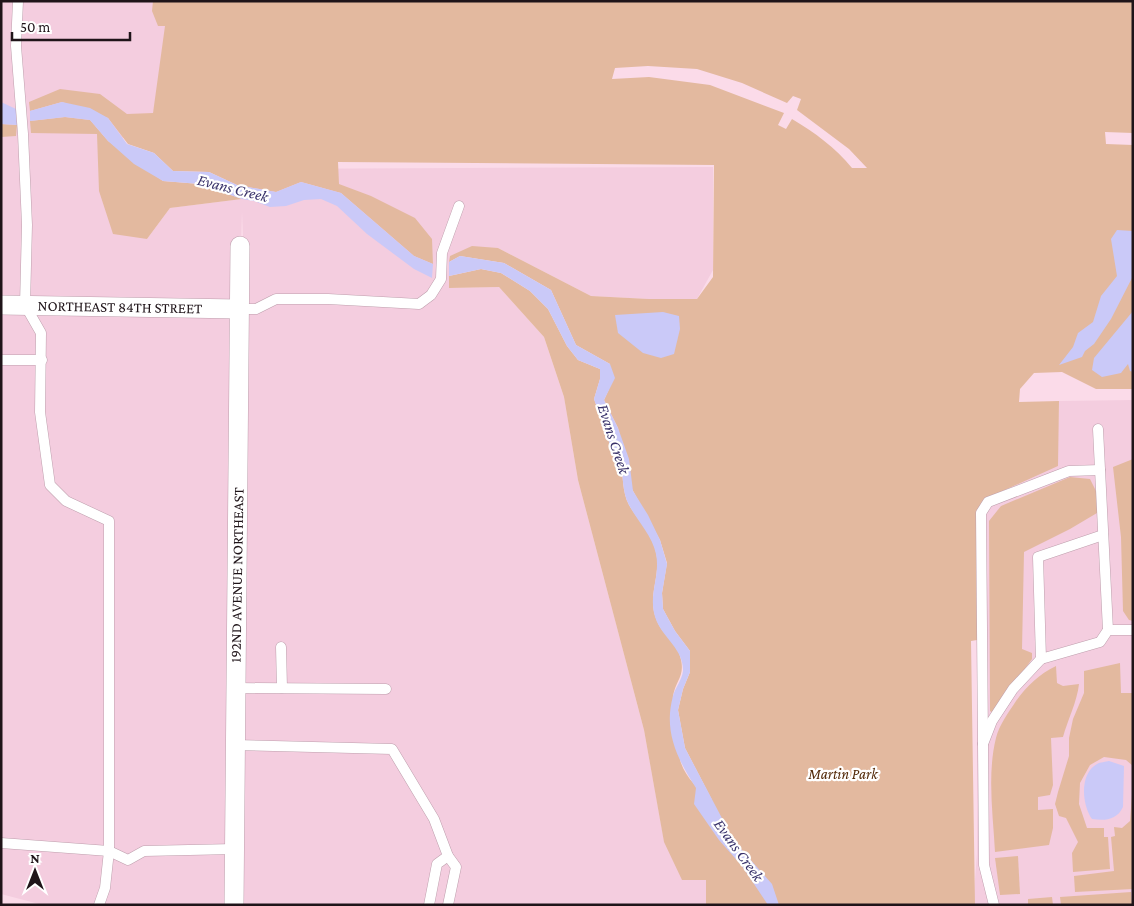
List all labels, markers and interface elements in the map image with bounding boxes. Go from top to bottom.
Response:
scale bar [12,10,130,42]
text: 50 m [20,19,50,35]
water label: Evans Creek [196,171,271,205]
street label: NORTHEAST 84TH STREET [38,298,202,316]
water label: Evans Creek [595,402,634,477]
street label: 192ND AVENUE NORTHEAST [227,487,247,663]
park label: Martin Park [807,766,879,782]
water label: Evans Creek [711,816,768,885]
north arrow [10,846,60,896]
text: N [30,850,40,866]

